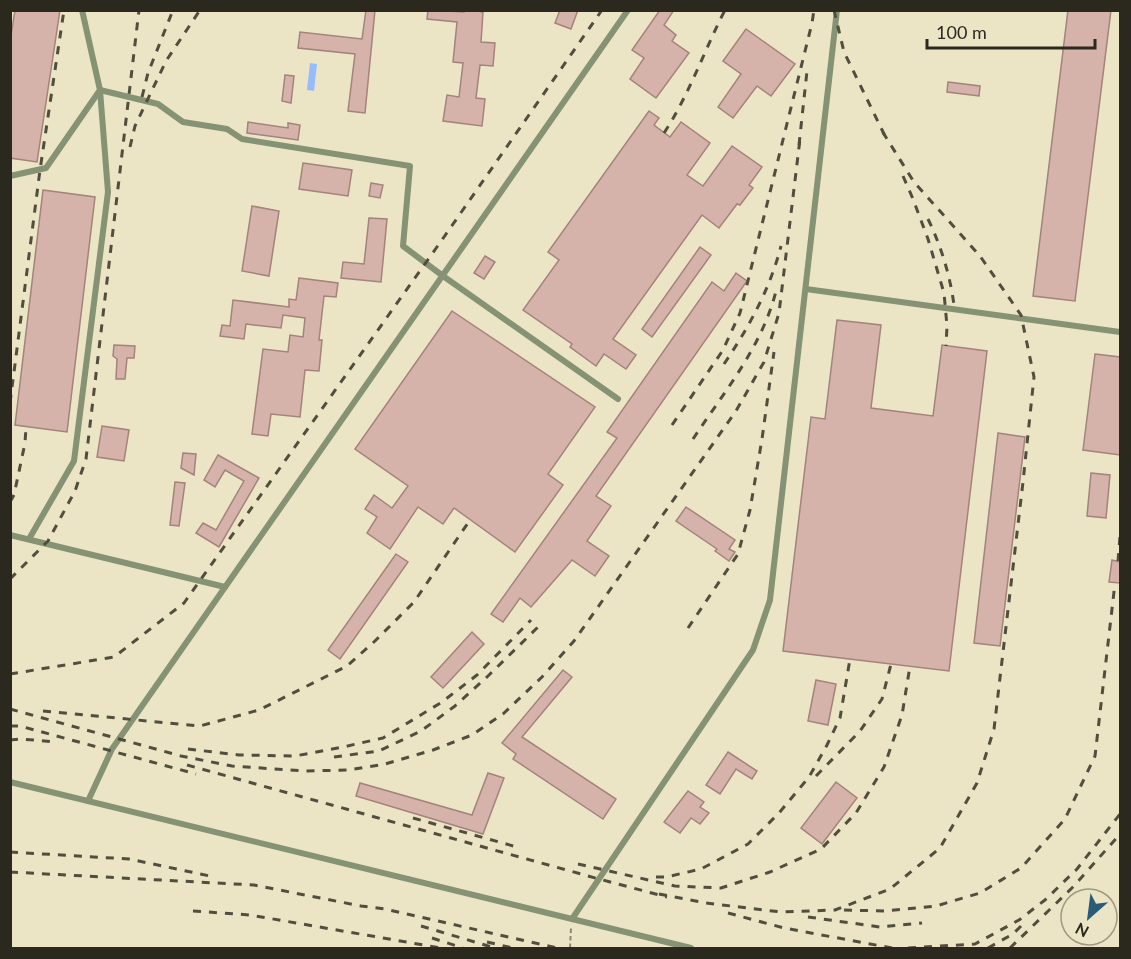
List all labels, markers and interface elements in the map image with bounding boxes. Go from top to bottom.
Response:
scale bar [927,12,1095,50]
text: 100 m [936,21,987,43]
north arrow [1059,887,1119,947]
text: N [1072,919,1092,942]

